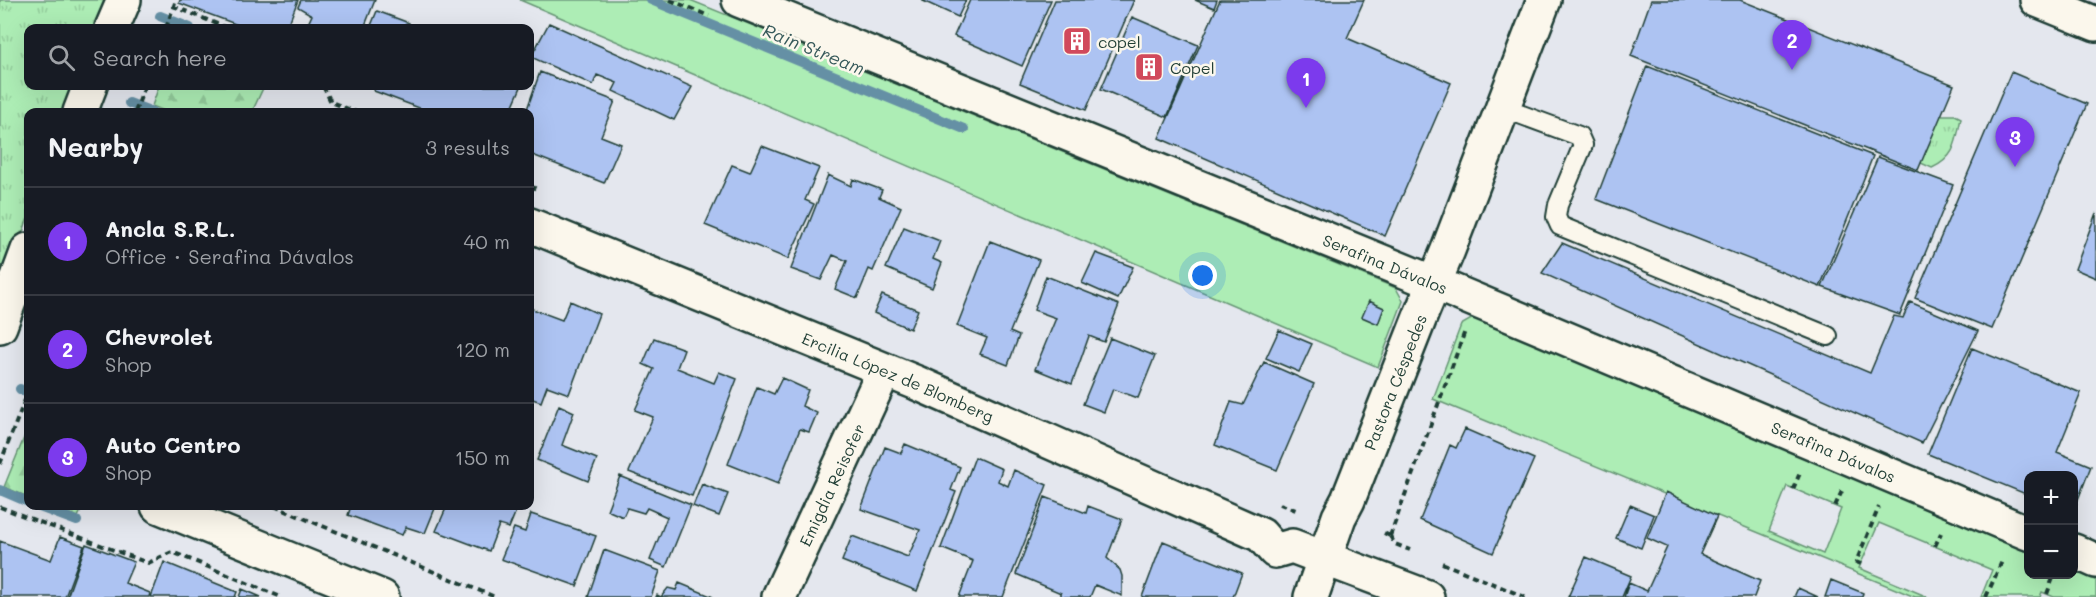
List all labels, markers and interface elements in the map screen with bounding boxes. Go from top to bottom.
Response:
water label: Rain Stream [760,18,868,80]
pin: 2 [1772,20,1812,70]
search box [24,24,534,90]
building icon: copel [1061,25,1093,57]
place label: copel [1098,31,1141,52]
icon: search [45,41,78,74]
text: Search here [93,43,227,72]
building icon: Copel [1133,51,1165,83]
place label: Copel [1170,57,1215,78]
pin: 1 [1286,58,1326,108]
pin: 3 [1996,118,2034,167]
text: Nearby [48,130,143,164]
text: 3 results [425,134,510,160]
text: Ancla S.R.L. [105,214,236,243]
text: 1 [63,228,72,254]
text: 40 m [464,228,510,254]
street label: Serafina Dávalos [1320,228,1451,298]
text: Office · Serafina Dávalos [105,243,354,269]
your location [1188,261,1217,290]
street label: Pastora Céspedes [1358,311,1431,453]
text: Chevrolet [105,322,213,351]
street label: Ercilia López de Blomberg [799,327,997,426]
text: 2 [62,336,73,362]
text: 120 m [455,336,510,362]
text: Shop [105,351,152,377]
street label: Serafina Dávalos [1768,416,1899,487]
street label: Emigdia Reisofer [794,420,869,549]
text: Auto Centro [105,430,241,459]
text: 3 [62,444,74,470]
text: 150 m [455,444,510,470]
text: Shop [105,459,152,485]
map controls [2024,471,2078,579]
button: + [2024,471,2078,525]
button: − [2024,525,2078,579]

